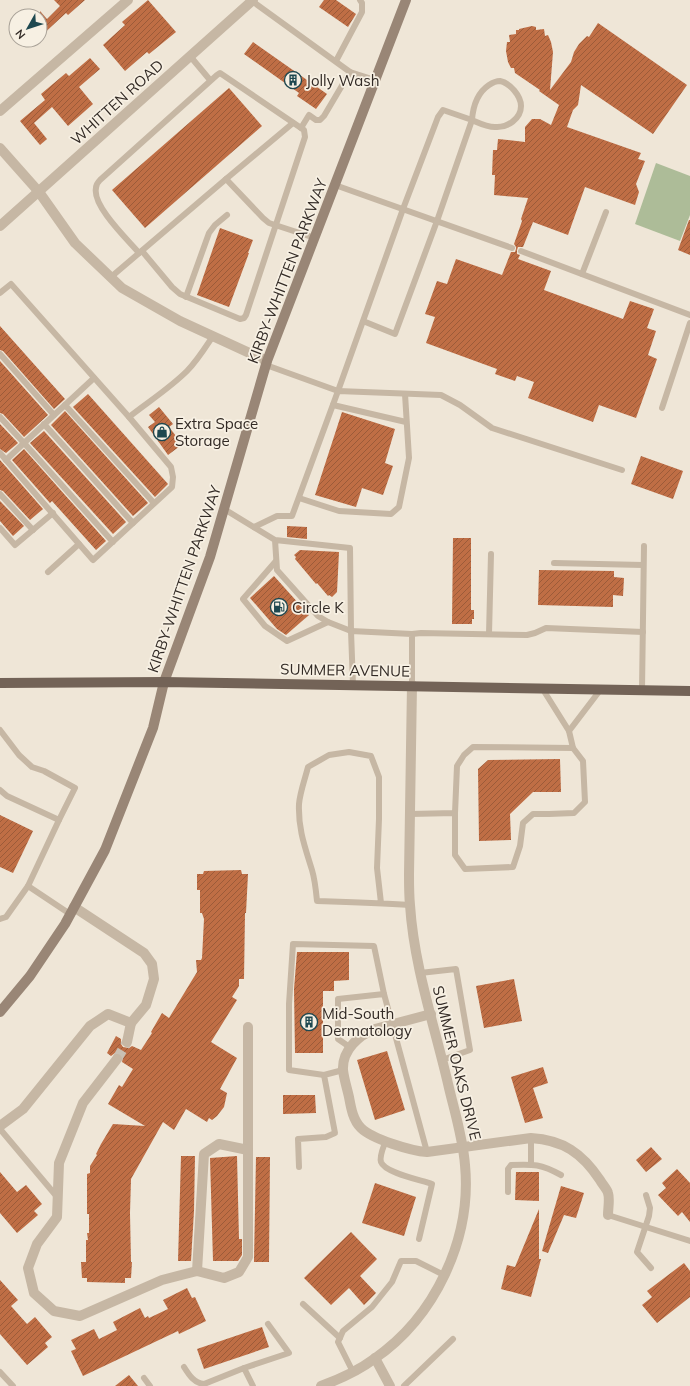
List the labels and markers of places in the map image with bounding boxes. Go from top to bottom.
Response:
building icon: Jolly Wash [283,70,303,90]
place label: Jolly Wash [306,71,380,90]
place label: Extra Space Storage [175,414,258,450]
shop icon: Extra Space Storage [152,422,172,442]
fuel station icon: Circle K [269,597,289,617]
place label: Circle K [292,598,344,617]
place label: Mid-South Dermatology [322,1004,412,1040]
building icon: Mid-South Dermatology [299,1012,319,1032]

